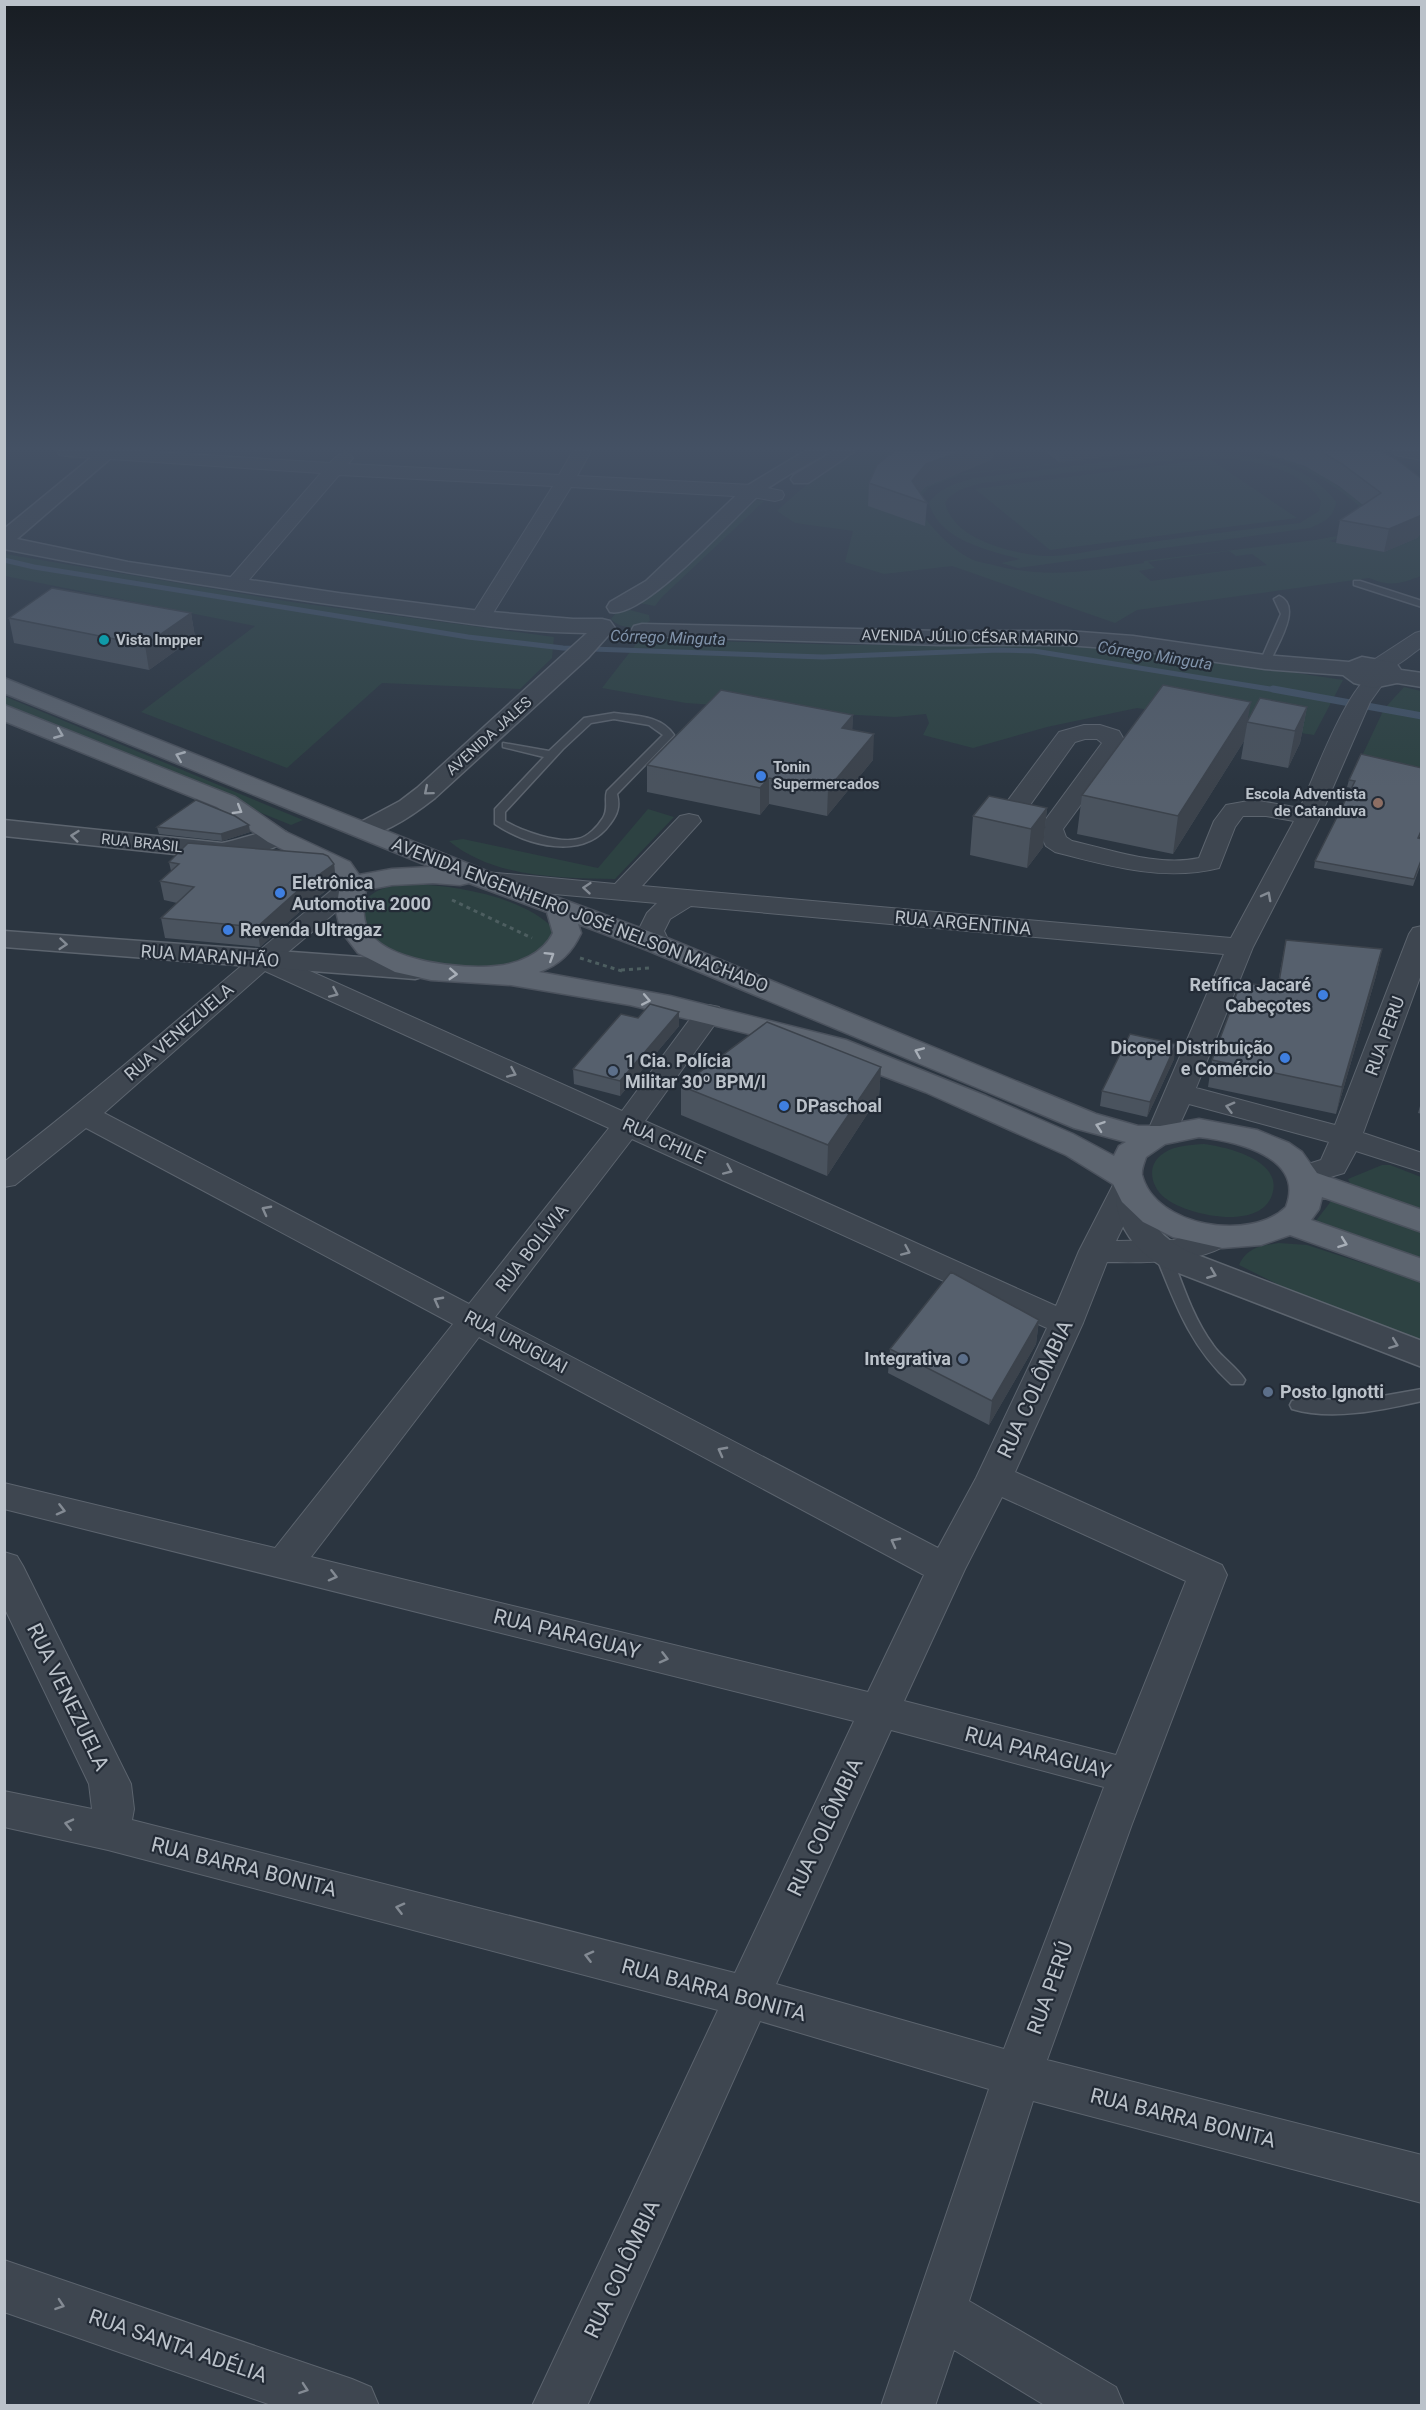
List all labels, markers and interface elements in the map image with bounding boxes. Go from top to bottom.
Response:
water label: Córrego Minguta [610,626,726,649]
street label: AVENIDA JÚLIO CÉSAR MARINO [862,626,1078,648]
place label: Vista Impper [116,631,203,649]
marker: Vista Impper [97,633,111,647]
water label: Córrego Minguta [1096,637,1214,674]
street label: AVENIDA JALES [443,693,535,779]
one-way arrow [52,727,63,739]
one-way arrow [175,751,186,763]
place label: Tonin Supermercados [773,758,880,793]
marker: Tonin Supermercados [754,769,768,783]
one-way arrow [424,784,435,795]
place label: Escola Adventista de Catanduva [1245,785,1366,820]
marker: Escola Adventista de Catanduva [1371,796,1385,810]
one-way arrow [232,802,242,814]
one-way arrow [70,830,79,843]
street label: RUA BRASIL [100,830,184,856]
street label: AVENIDA ENGENHEIRO JOSÉ NELSON MACHADO [389,833,771,996]
place label: Eletrônica Automotiva 2000 [292,872,431,914]
one-way arrow [582,882,591,895]
marker: Eletrônica Automotiva 2000 [273,886,287,900]
one-way arrow [1260,891,1271,902]
street label: RUA ARGENTINA [894,906,1032,939]
place label: Revenda Ultragaz [240,919,382,940]
marker: Revenda Ultragaz [221,923,235,937]
one-way arrow [58,937,67,950]
street label: RUA MARANHÃO [140,940,280,971]
one-way arrow [543,953,554,964]
one-way arrow [449,968,458,981]
place label: Retífica Jacaré Cabeçotes [1189,974,1311,1016]
street label: RUA VENEZUELA [120,978,238,1085]
one-way arrow [328,986,339,998]
marker: Retífica Jacaré Cabeçotes [1316,988,1330,1002]
one-way arrow [641,993,651,1006]
street label: RUA PERU [1360,993,1409,1078]
place label: Dicopel Distribuição e Comércio [1111,1037,1273,1079]
one-way arrow [915,1047,926,1059]
place label: 1 Cia. Polícia Militar 30º BPM/I [625,1050,766,1092]
marker: Dicopel Distribuição e Comércio [1278,1051,1292,1065]
marker: 1 Cia. Polícia Militar 30º BPM/I [606,1064,620,1078]
one-way arrow [506,1066,517,1078]
place label: DPaschoal [796,1095,882,1116]
marker: DPaschoal [777,1099,791,1113]
one-way arrow [1225,1102,1236,1114]
street label: RUA CHILE [620,1113,709,1168]
one-way arrow [1095,1121,1106,1133]
one-way arrow [722,1163,733,1175]
street label: RUA BOLÍVIA [491,1200,572,1296]
one-way arrow [261,1206,272,1218]
one-way arrow [1338,1235,1348,1248]
one-way arrow [899,1243,910,1255]
one-way arrow [1206,1267,1217,1279]
one-way arrow [434,1297,445,1308]
street label: RUA URUGUAI [461,1306,571,1377]
street label: RUA COLÔMBIA [993,1316,1078,1462]
one-way arrow [1388,1337,1399,1349]
place label: Integrativa [864,1348,951,1369]
marker: Integrativa [956,1352,970,1366]
place label: Posto Ignotti [1280,1381,1384,1402]
marker: Posto Ignotti [1261,1385,1275,1399]
one-way arrow [718,1447,729,1458]
one-way arrow [56,1503,66,1516]
one-way arrow [890,1538,901,1549]
one-way arrow [327,1568,337,1581]
street label: RUA PARAGUAY [491,1604,643,1664]
street label: RUA VENEZUELA [22,1619,114,1775]
one-way arrow [659,1651,669,1664]
street label: RUA PARAGUAY [962,1722,1114,1784]
street label: RUA COLÔMBIA [783,1754,868,1900]
one-way arrow [64,1818,74,1831]
street label: RUA BARRA BONITA [149,1832,339,1902]
one-way arrow [396,1902,406,1915]
street label: RUA PERÚ [1022,1938,1078,2038]
one-way arrow [584,1951,594,1964]
street label: RUA BARRA BONITA [619,1954,809,2026]
street label: RUA BARRA BONITA [1088,2083,1278,2153]
street label: RUA COLÔMBIA [580,2196,665,2342]
one-way arrow [54,2298,65,2311]
street label: RUA SANTA ADÉLIA [86,2304,271,2388]
one-way arrow [298,2382,309,2394]

